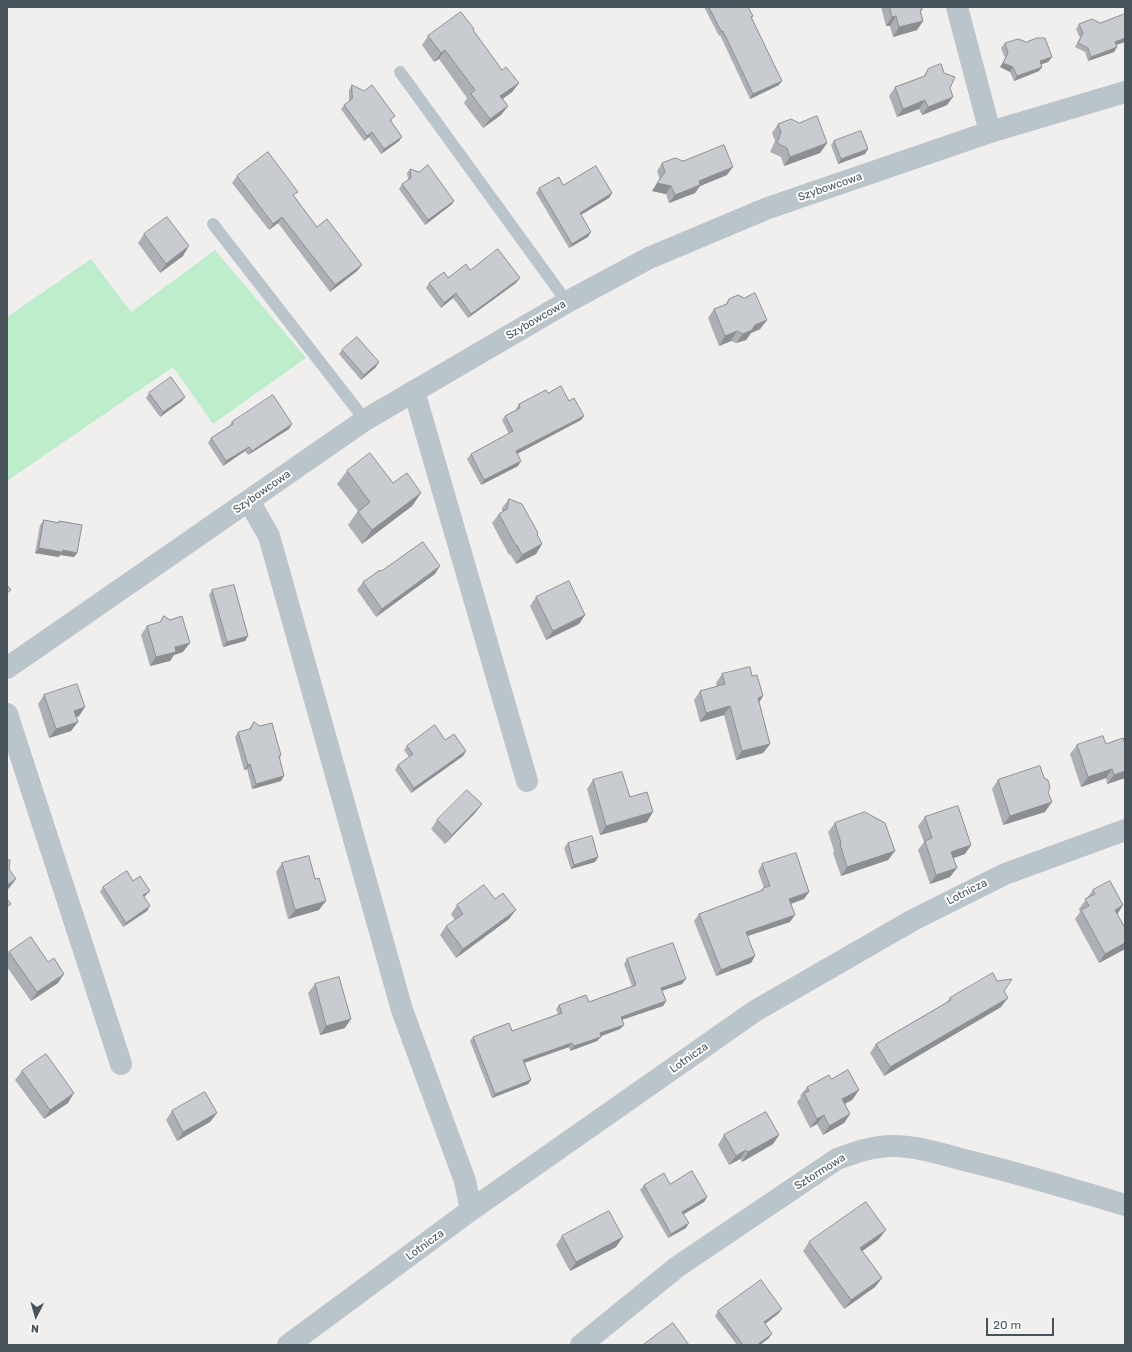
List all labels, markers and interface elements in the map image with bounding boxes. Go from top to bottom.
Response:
street label: Szybowcowa [796,170,864,204]
street label: Szybowcowa [504,298,568,342]
street label: Szybowcowa [231,467,293,517]
street label: Lotnicza [945,876,989,908]
street label: Lotnicza [667,1040,711,1076]
street label: Sztormowa [792,1151,848,1193]
street label: Lotnicza [403,1227,447,1263]
north arrow [16,1296,56,1336]
scale bar [988,1310,1056,1336]
text: 20 m [993,1318,1021,1332]
text: N [30,1322,39,1335]

